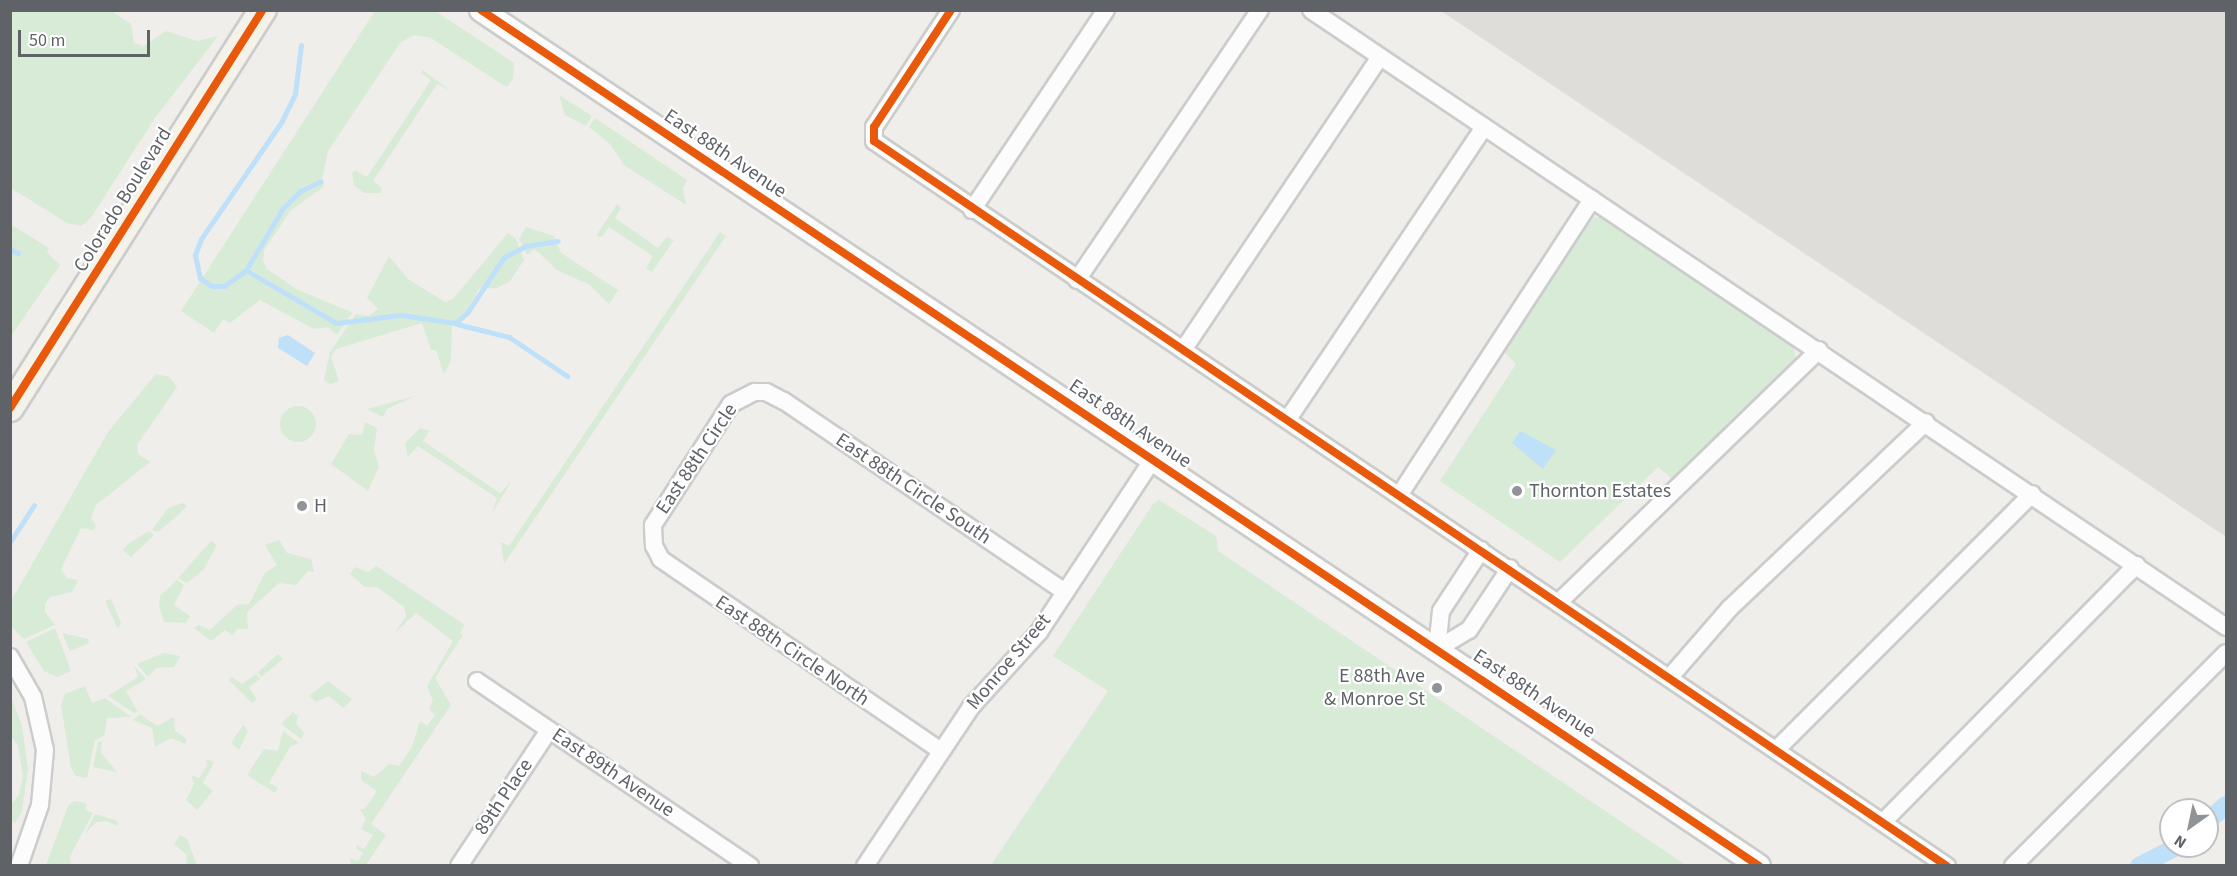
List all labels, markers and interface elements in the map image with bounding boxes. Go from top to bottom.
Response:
scale bar [21,18,153,56]
text: 50 m [29,28,65,53]
street label: East 88th Avenue [659,104,791,204]
street label: Colorado Boulevard [69,123,177,277]
street label: East 88th Avenue [1064,374,1196,474]
street label: East 88th Circle [651,399,743,519]
street label: East 88th Circle South [831,428,995,550]
place label: Thornton Estates [1529,479,1671,503]
marker: Thornton Estates [1510,484,1524,498]
place label: H [314,494,327,518]
marker: H [295,499,309,513]
street label: East 88th Circle North [710,591,874,711]
street label: Monroe Street [962,609,1056,715]
street label: East 88th Avenue [1468,644,1600,744]
place label: E 88th Ave & Monroe St [1324,664,1425,711]
marker: E 88th Ave & Monroe St [1430,681,1444,695]
street label: East 89th Avenue [547,723,679,823]
street label: 89th Place [470,754,538,840]
north arrow [2159,798,2219,858]
text: N [2170,829,2191,854]

